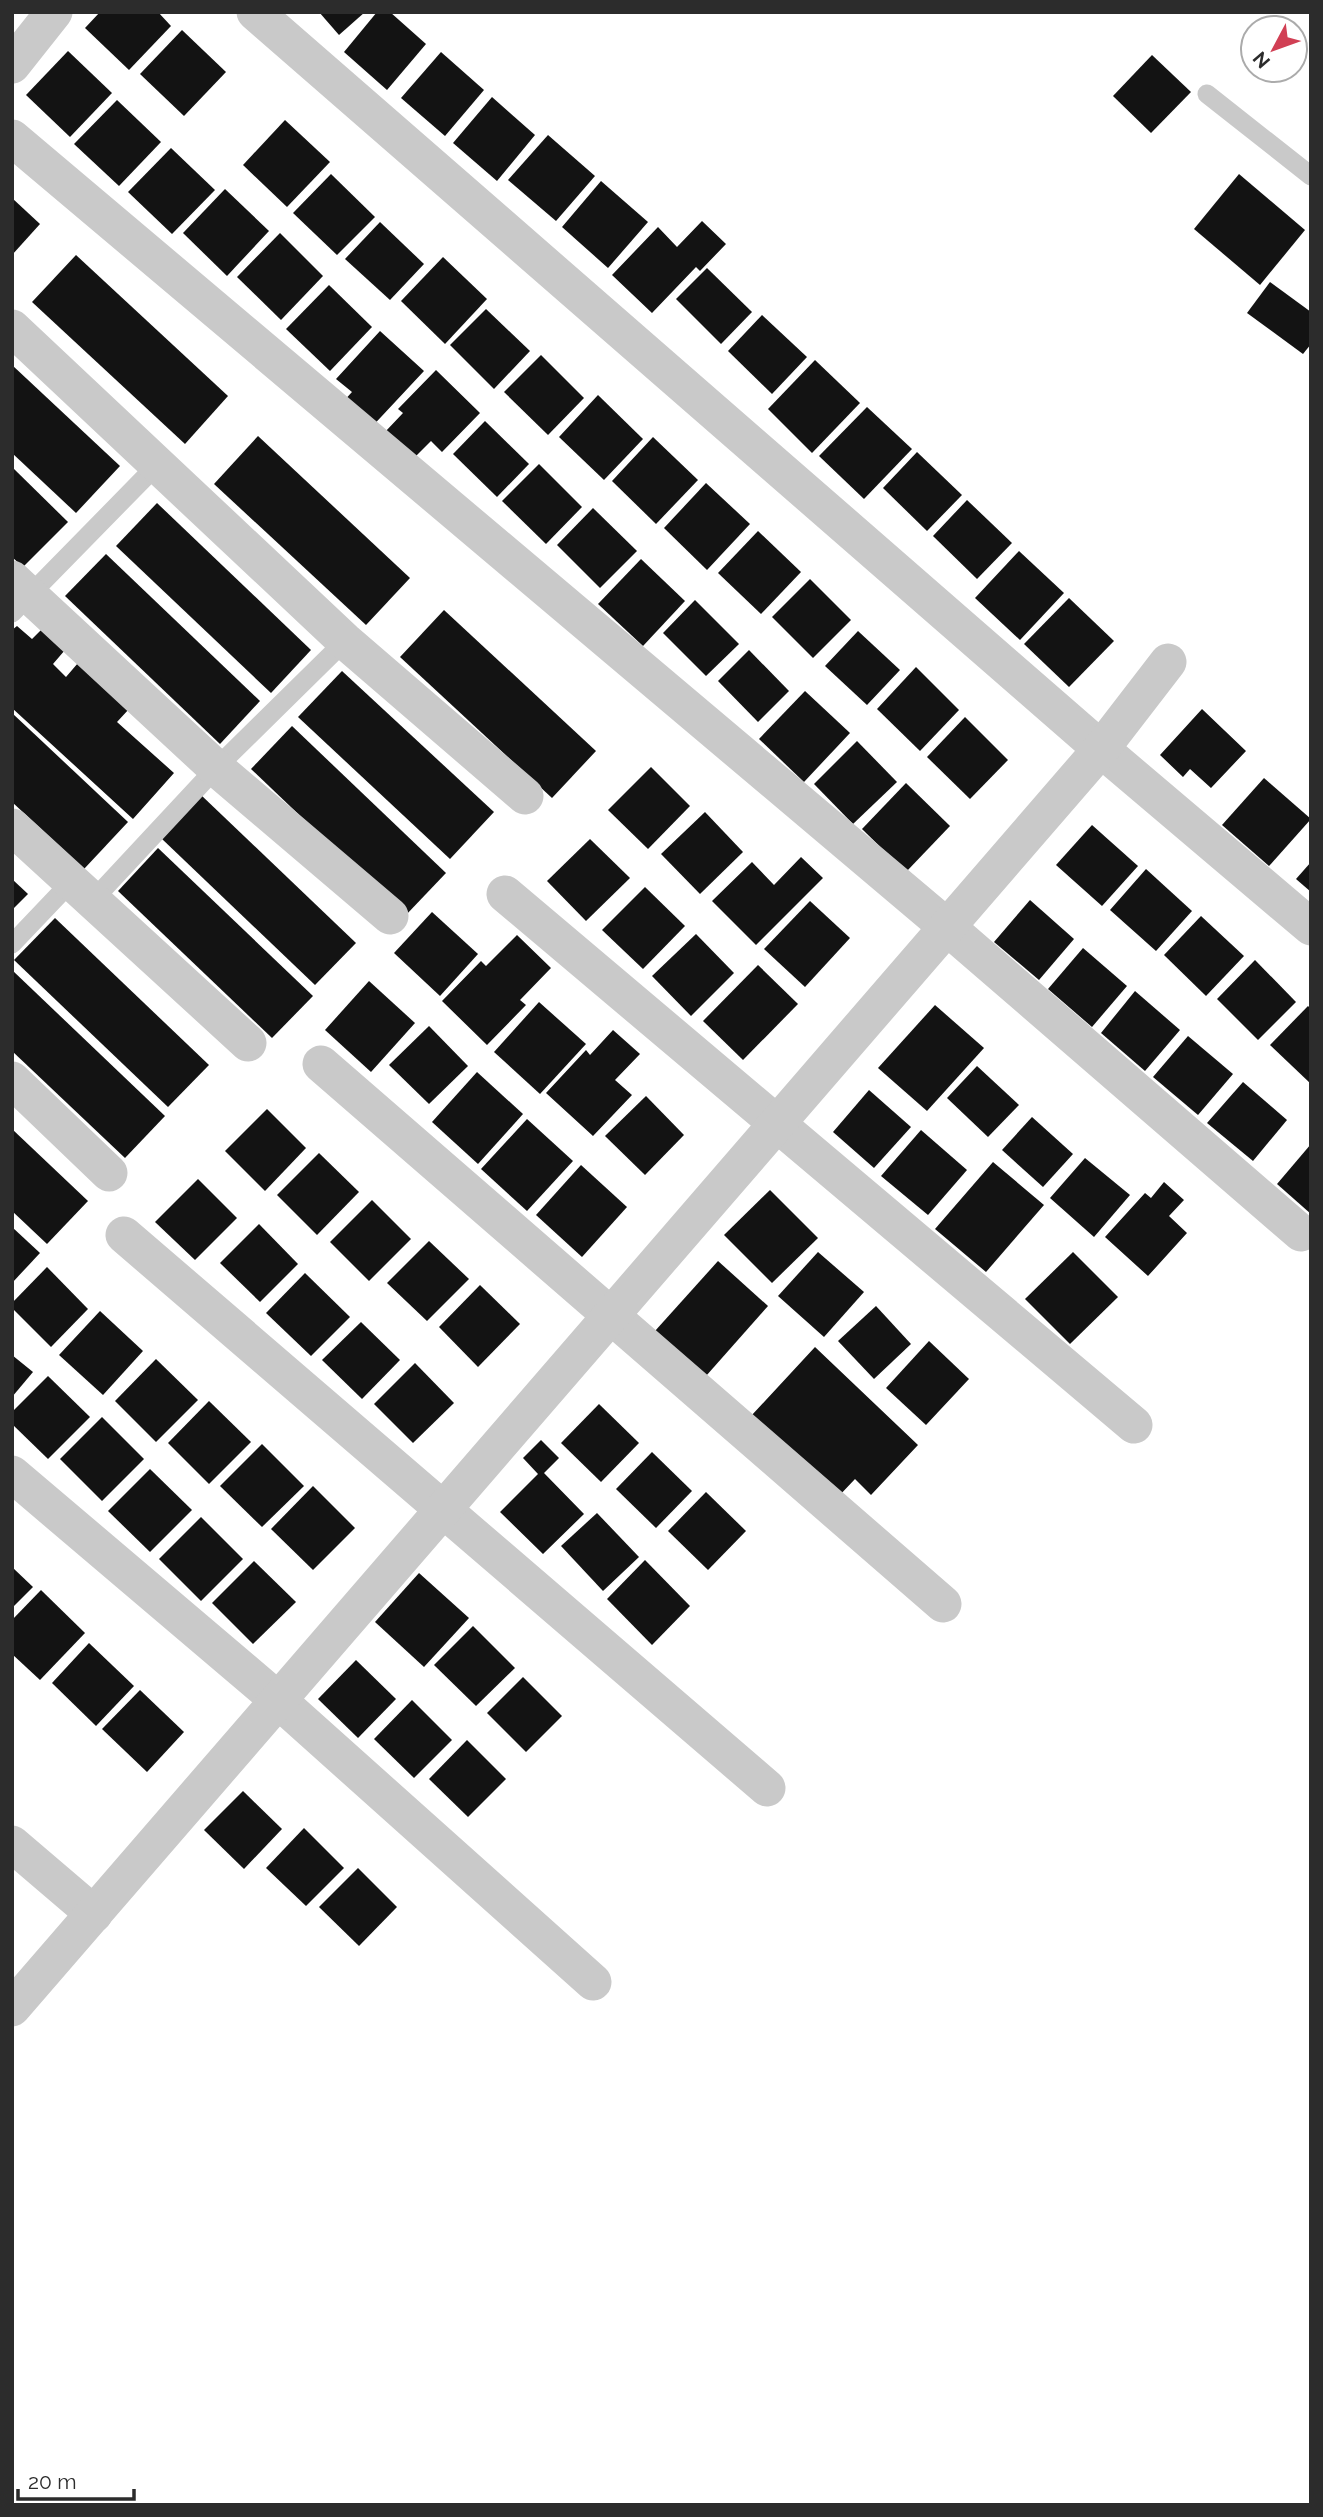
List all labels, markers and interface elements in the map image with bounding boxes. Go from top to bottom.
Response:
north arrow [1239,14,1309,84]
text: N [1248,47,1274,73]
scale bar [18,2458,133,2502]
text: 20 m [28,2469,76,2494]

